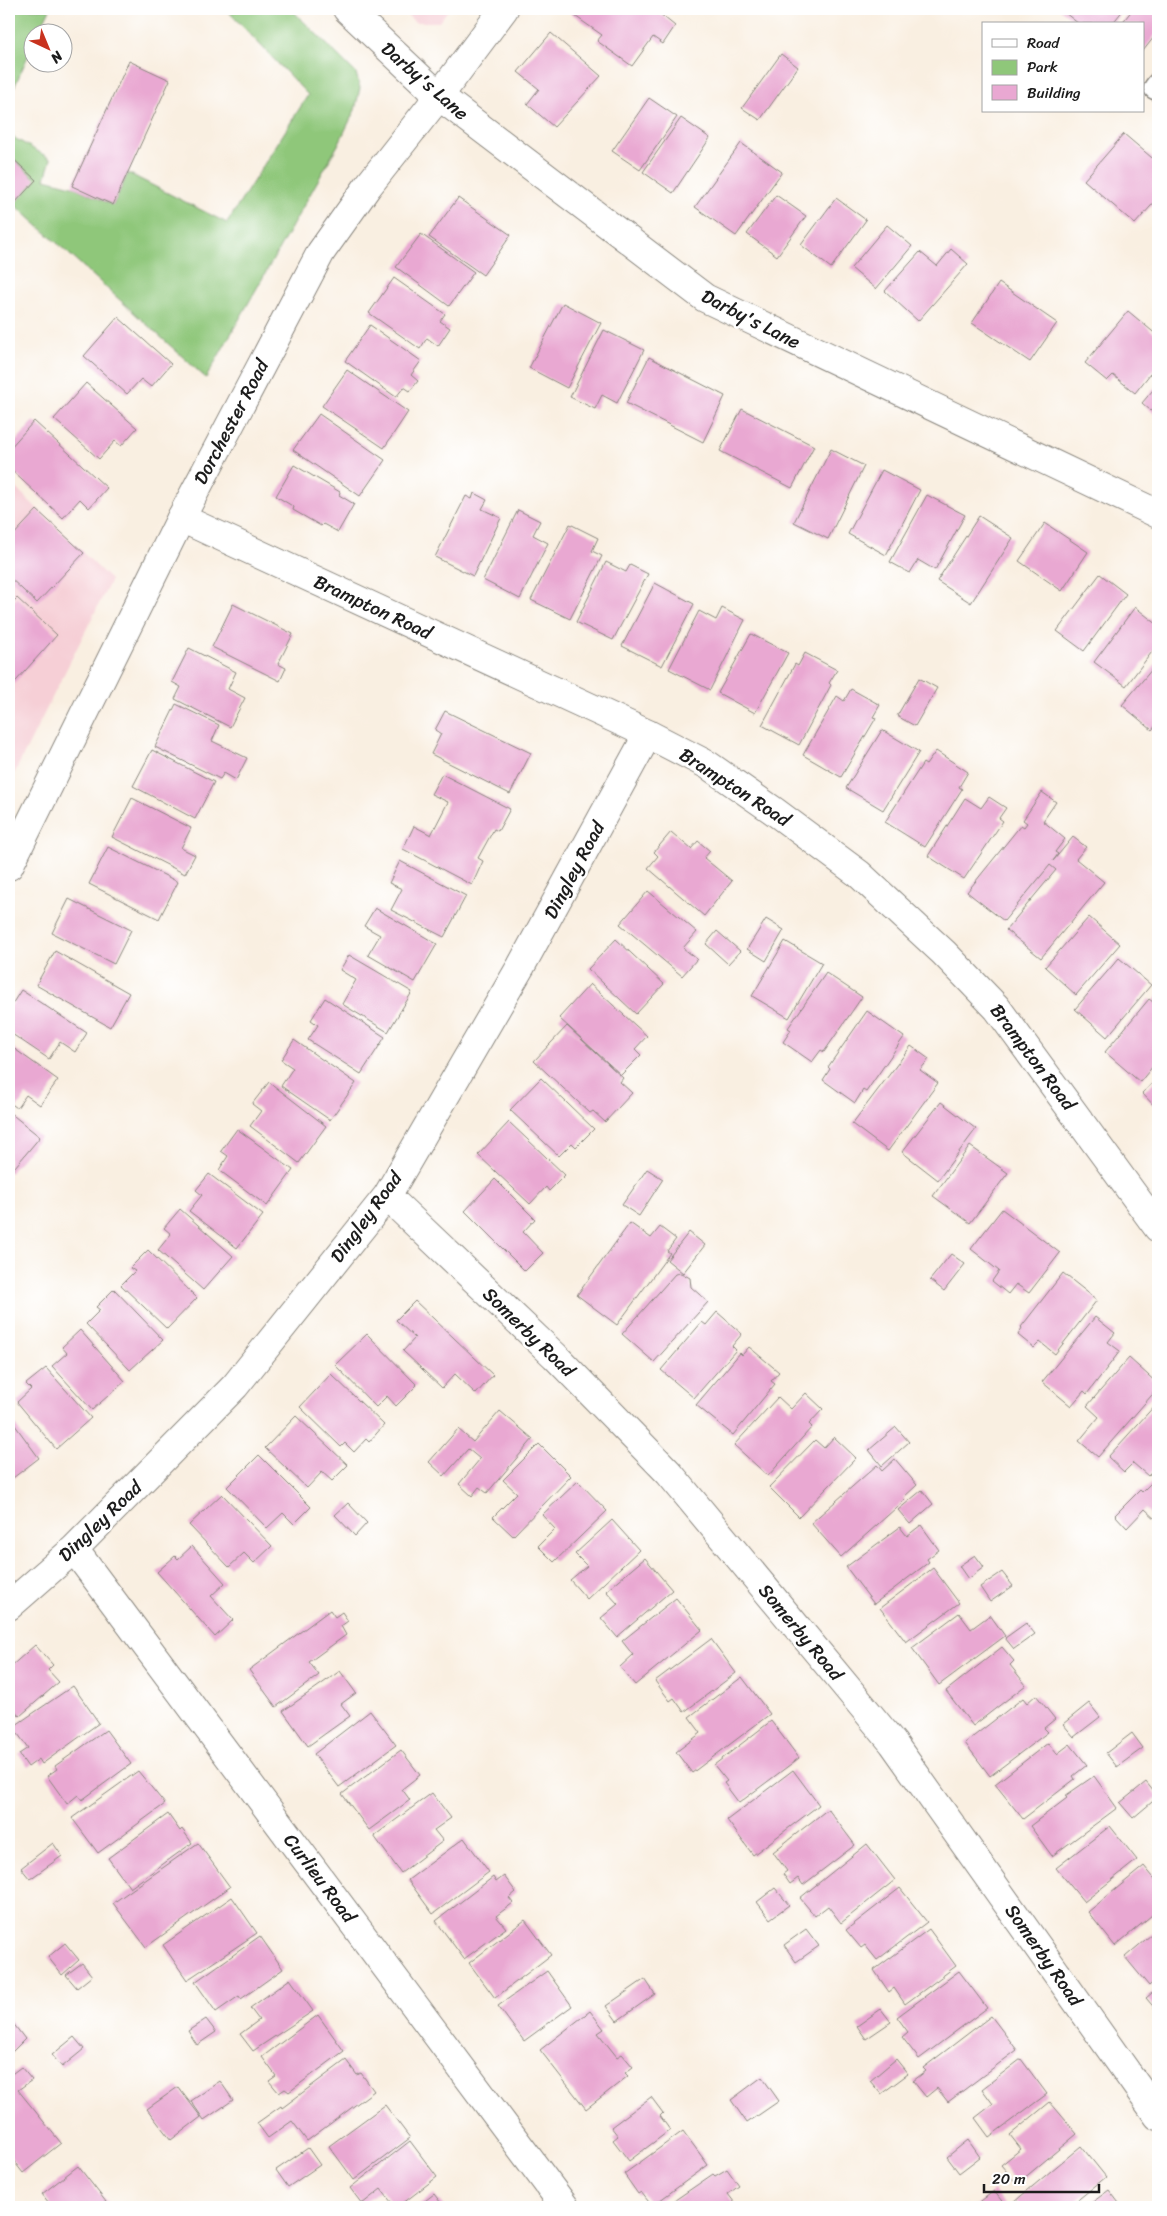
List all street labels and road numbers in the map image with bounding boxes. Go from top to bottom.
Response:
street label: Darby's Lane [374,33,477,129]
street label: Darby's Lane [696,280,807,358]
street label: Dorchester Road [184,352,279,491]
street label: Brampton Road [308,565,440,650]
street label: Brampton Road [673,738,799,837]
street label: Dingley Road [534,814,614,925]
street label: Brampton Road [981,996,1086,1119]
street label: Dingley Road [321,1163,411,1270]
street label: Somerby Road [475,1279,584,1386]
street label: Dingley Road [50,1471,151,1570]
street label: Somerby Road [750,1576,853,1689]
street label: Curlieu Road [275,1826,366,1932]
street label: Somerby Road [996,1897,1092,2014]

